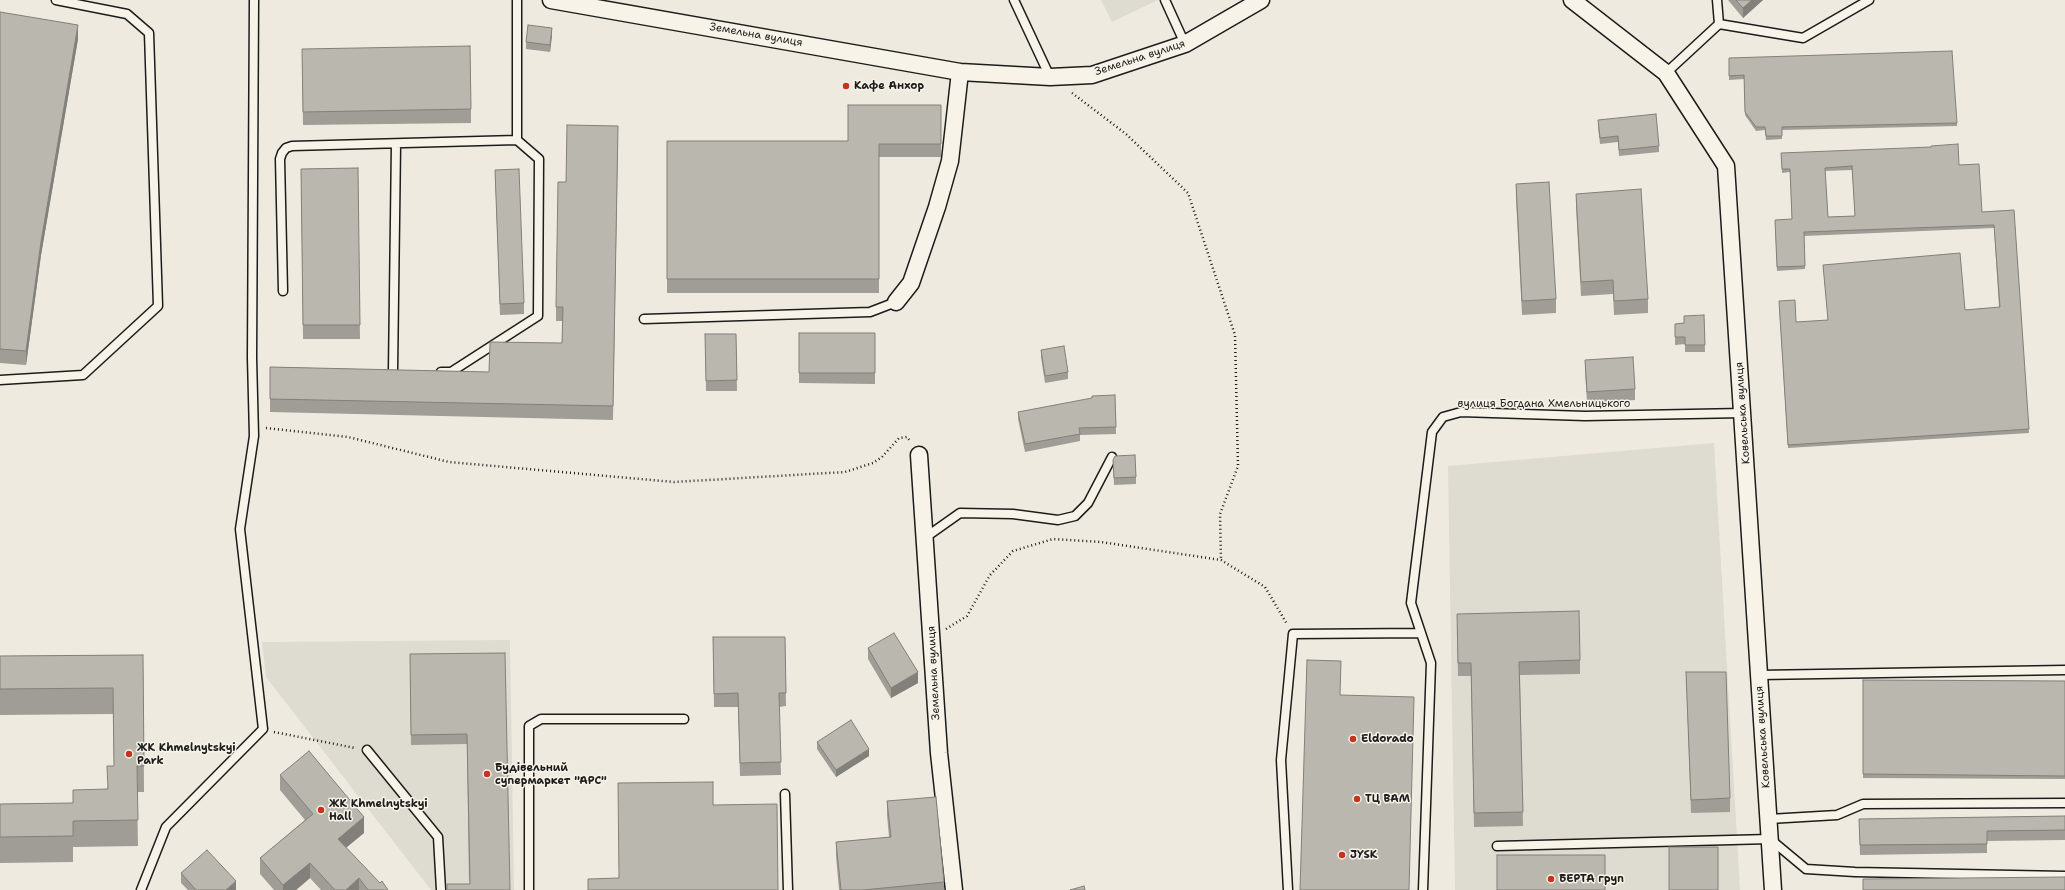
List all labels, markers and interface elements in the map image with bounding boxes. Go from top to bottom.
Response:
street label: Земельна вулиця [708,20,804,50]
street label: Земельна вулиця [1093,37,1187,79]
place label: Кафе Анхор [854,79,924,93]
marker: Кафе Анхор [841,81,851,91]
street label: Ковельська вулиця [1733,361,1753,465]
street label: вулиця Богдана Хмельницького [1458,397,1630,411]
street label: Земельна вулиця [925,626,943,720]
street label: Ковельська вулиця [1753,685,1773,789]
place label: Eldorado [1361,732,1414,746]
marker: Eldorado [1348,734,1358,744]
place label: ЖК Khmelnytskyi Park [137,741,236,767]
marker: ЖК Khmelnytskyi Park [124,749,134,759]
place label: Будівельний супермаркет "АРС" [495,761,607,787]
marker: Будівельний супермаркет "АРС" [482,769,492,779]
place label: ТЦ ВАМ [1365,792,1410,806]
marker: ТЦ ВАМ [1352,794,1362,804]
place label: ЖК Khmelnytskyi Hall [329,797,428,823]
marker: ЖК Khmelnytskyi Hall [316,805,326,815]
place label: JYSK [1350,848,1377,862]
marker: JYSK [1337,850,1347,860]
place label: БЕРТА груп [1559,872,1624,886]
marker: БЕРТА груп [1546,874,1556,884]

